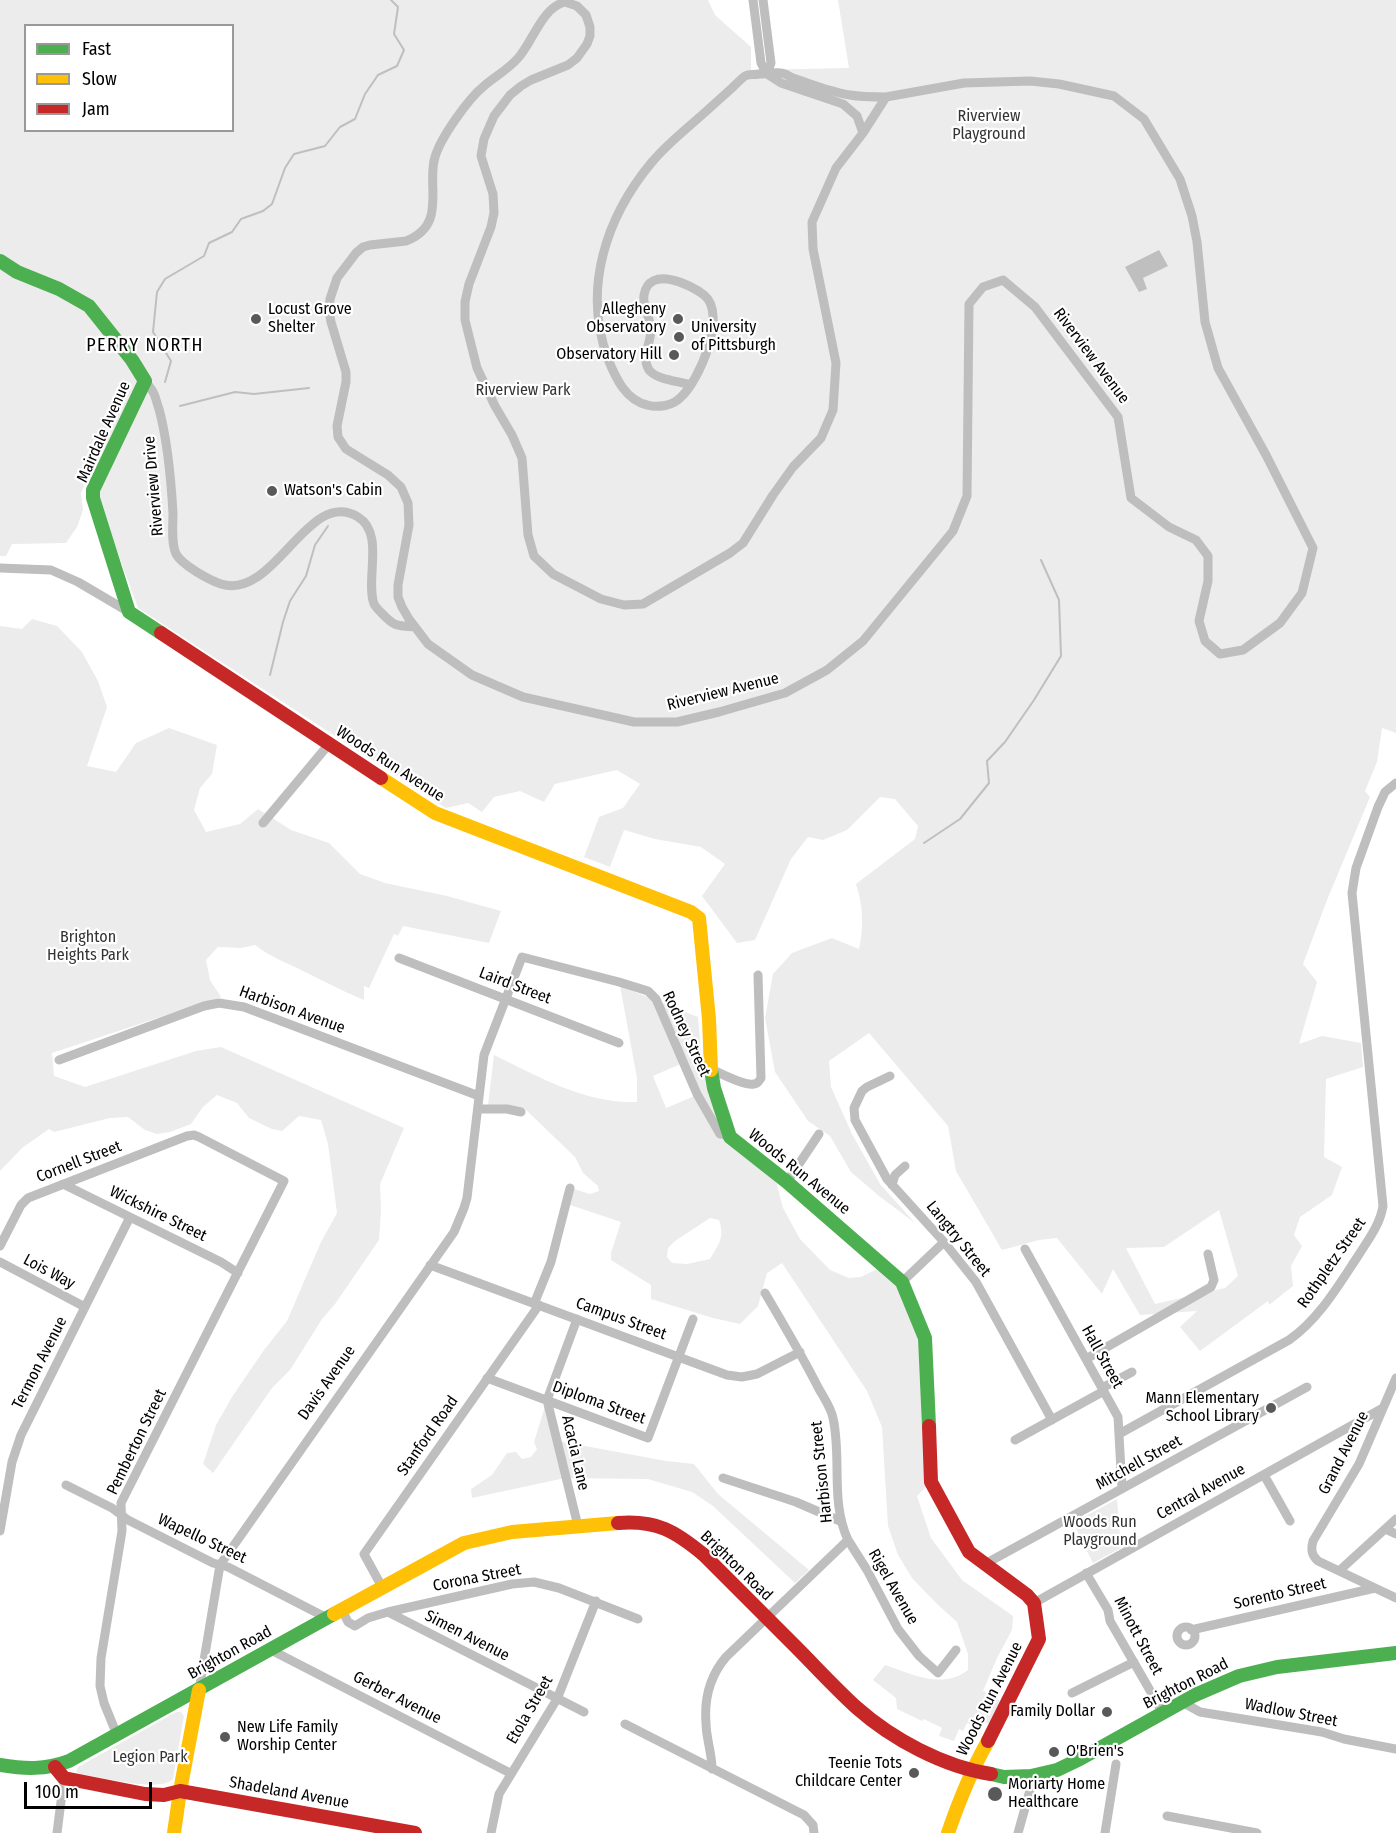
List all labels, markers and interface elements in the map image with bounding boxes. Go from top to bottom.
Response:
legend [24,24,234,132]
text: Fast [82,38,111,60]
text: Slow [82,68,117,90]
text: Jam [82,98,110,120]
park label: Riverview Playground [952,107,1026,145]
place label: Locust Grove Shelter [268,300,352,338]
place label: Allegheny Observatory [586,300,666,338]
street label: Riverview Avenue [1049,304,1133,408]
marker: Locust Grove Shelter [249,312,263,326]
marker: Allegheny Observatory [671,312,685,326]
place label: University of Pittsburgh [691,318,776,356]
marker: University of Pittsburgh [672,330,686,344]
district label: PERRY NORTH [86,335,204,357]
place label: Observatory Hill [556,345,662,365]
marker: Observatory Hill [667,348,681,362]
street label: Mairdale Avenue [73,379,135,485]
park label: Riverview Park [475,381,571,401]
street label: Riverview Drive [140,435,168,537]
place label: Watson's Cabin [284,481,383,501]
marker: Watson's Cabin [265,484,279,498]
street label: Riverview Avenue [665,669,781,715]
street label: Woods Run Avenue [332,722,448,806]
park label: Brighton Heights Park [47,928,129,966]
street label: Laird Street [476,963,554,1009]
street label: Harbison Avenue [236,982,348,1038]
street label: Rodney Street [658,988,714,1080]
street label: Woods Run Avenue [744,1125,854,1219]
street label: Cornell Street [34,1137,124,1187]
street label: Wickshire Street [106,1182,210,1246]
street label: Langtry Street [922,1197,994,1281]
street label: Rothpletz Street [1294,1214,1370,1312]
street label: Lois Way [20,1250,78,1294]
street label: Campus Street [573,1294,669,1344]
street label: Termon Avenue [9,1314,71,1412]
street label: Hall Street [1077,1322,1127,1392]
street label: Davis Avenue [294,1342,360,1424]
street label: Diploma Street [550,1377,648,1429]
street label: Pemberton Street [103,1386,171,1498]
place label: Mann Elementary School Library [1145,1389,1259,1427]
street label: Stanford Road [393,1392,463,1480]
marker: Mann Elementary School Library [1264,1401,1278,1415]
street label: Grand Avenue [1315,1408,1373,1498]
street label: Acacia Lane [557,1414,593,1492]
street label: Harbison Street [807,1420,837,1524]
street label: Mitchell Street [1093,1432,1185,1494]
street label: Central Avenue [1153,1460,1249,1524]
street label: Wapello Street [155,1510,249,1568]
park label: Woods Run Playground [1063,1513,1137,1551]
street label: Brighton Road [696,1527,776,1605]
street label: Rigel Avenue [864,1546,922,1628]
street label: Corona Street [431,1560,523,1596]
street label: Sorento Street [1232,1574,1328,1614]
street label: Minott Street [1109,1594,1167,1678]
street label: Simen Avenue [421,1606,513,1666]
street label: Brighton Road [185,1622,275,1684]
street label: Woods Run Avenue [953,1639,1027,1759]
street label: Brighton Road [1140,1654,1232,1714]
street label: Gerber Avenue [350,1668,444,1728]
street label: Etola Street [503,1672,557,1748]
street label: Wadlow Street [1243,1695,1339,1731]
place label: Family Dollar [1010,1702,1095,1722]
marker: Family Dollar [1100,1705,1114,1719]
place label: New Life Family Worship Center [237,1718,338,1756]
marker: New Life Family Worship Center [218,1730,232,1744]
place label: O'Brien's [1066,1742,1124,1762]
marker: O'Brien's [1047,1745,1061,1759]
park label: Legion Park [112,1748,188,1768]
place label: Teenie Tots Childcare Center [795,1754,902,1792]
marker: Teenie Tots Childcare Center [907,1766,921,1780]
scale bar [27,1770,154,1808]
street label: Shadeland Avenue [227,1773,351,1813]
place label: Moriarty Home Healthcare [1008,1775,1105,1813]
text: 100 m [35,1781,79,1803]
marker: Moriarty Home Healthcare [986,1785,1004,1803]

